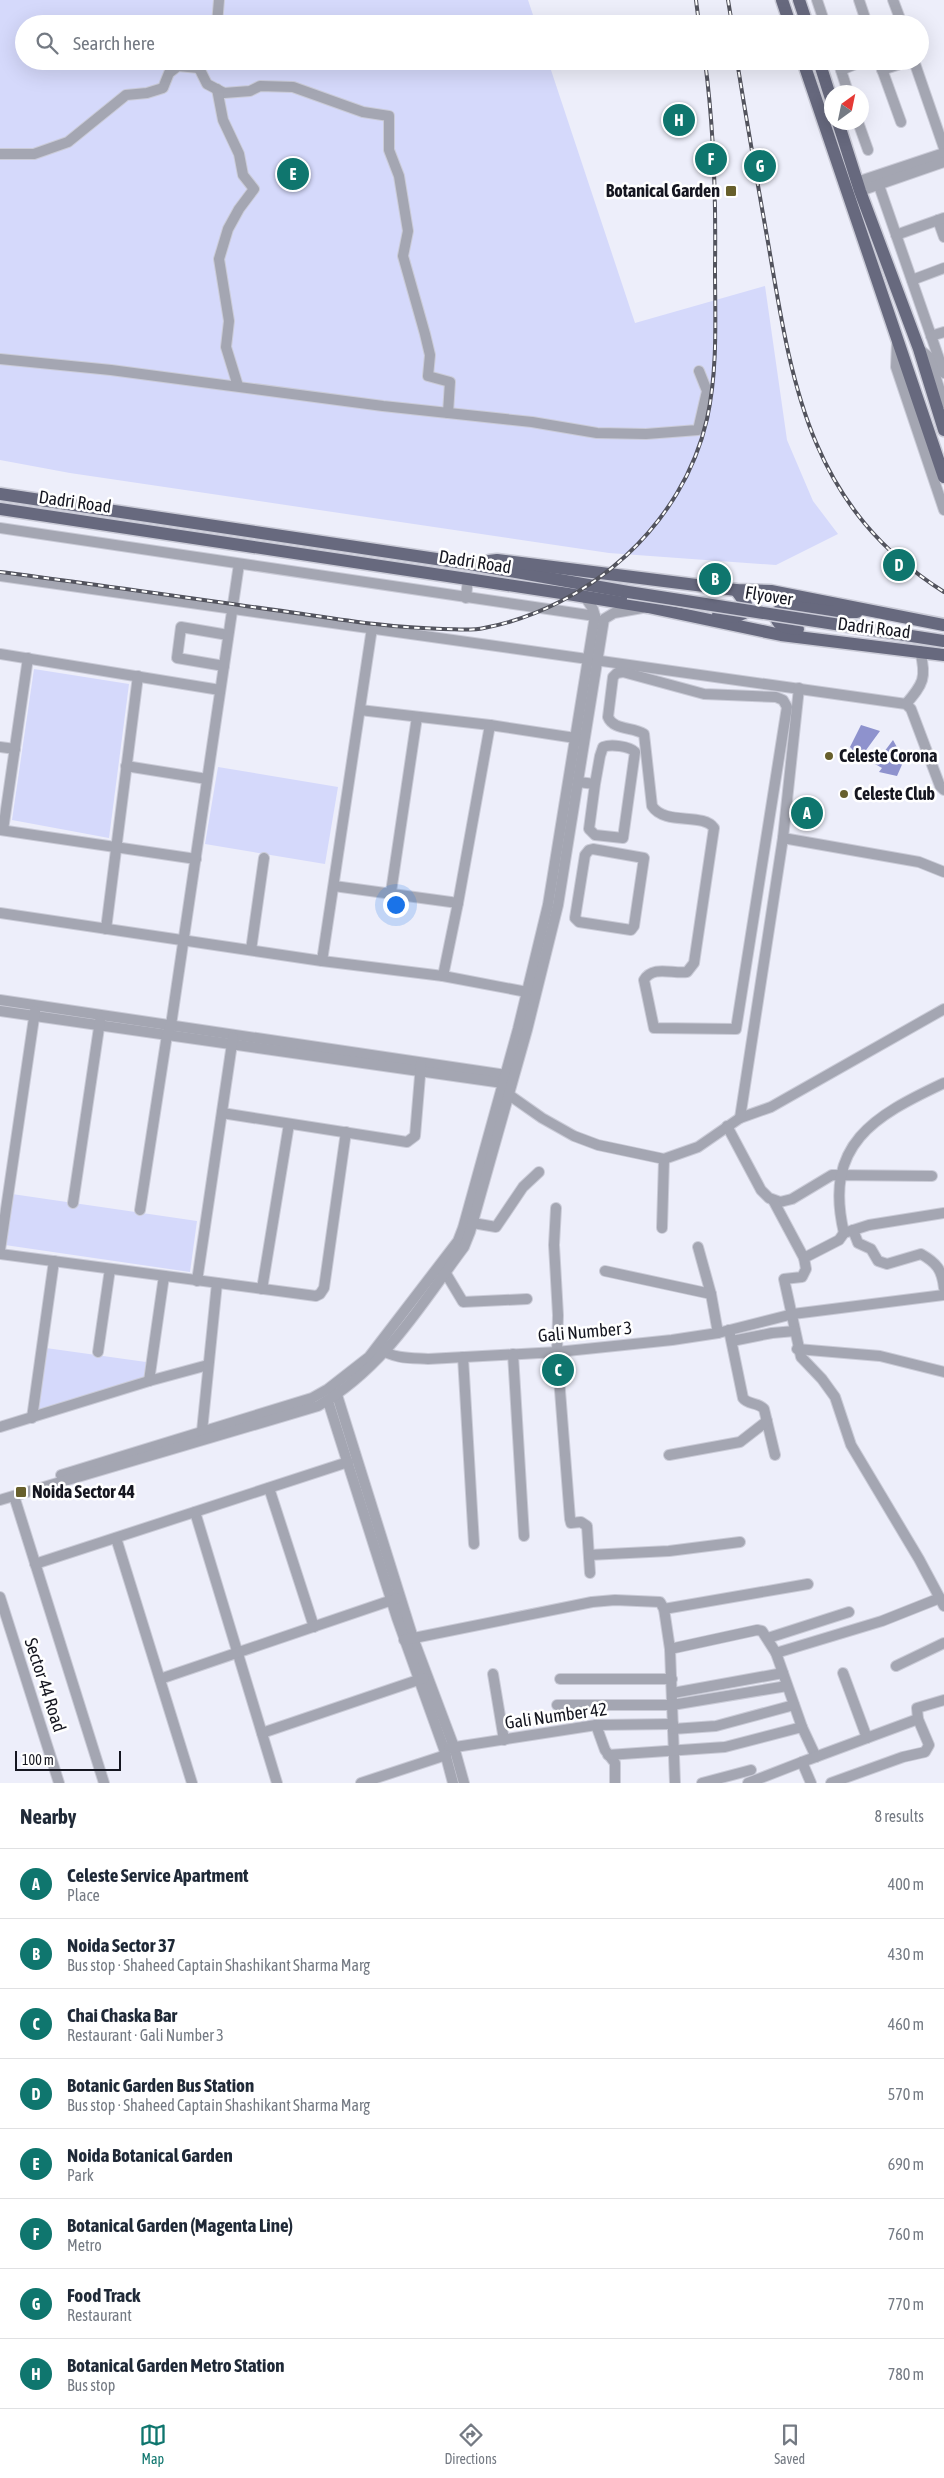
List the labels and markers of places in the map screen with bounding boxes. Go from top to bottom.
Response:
pin: H [663,101,695,139]
pin: F [695,140,727,178]
pin: G [744,147,776,185]
pin: E [277,155,309,193]
place label: Botanical Garden [606,180,720,201]
marker: Botanical Garden [724,184,738,198]
pin: D [883,546,915,584]
pin: B [699,560,731,598]
place label: Celeste Corona [839,745,937,766]
marker: Celeste Corona [823,750,835,762]
place label: Celeste Club [854,783,935,804]
marker: Celeste Club [838,788,850,800]
pin: A [791,794,823,832]
pin: C [542,1351,574,1389]
place label: Noida Sector 44 [32,1481,135,1502]
marker: Noida Sector 44 [14,1485,28,1499]

